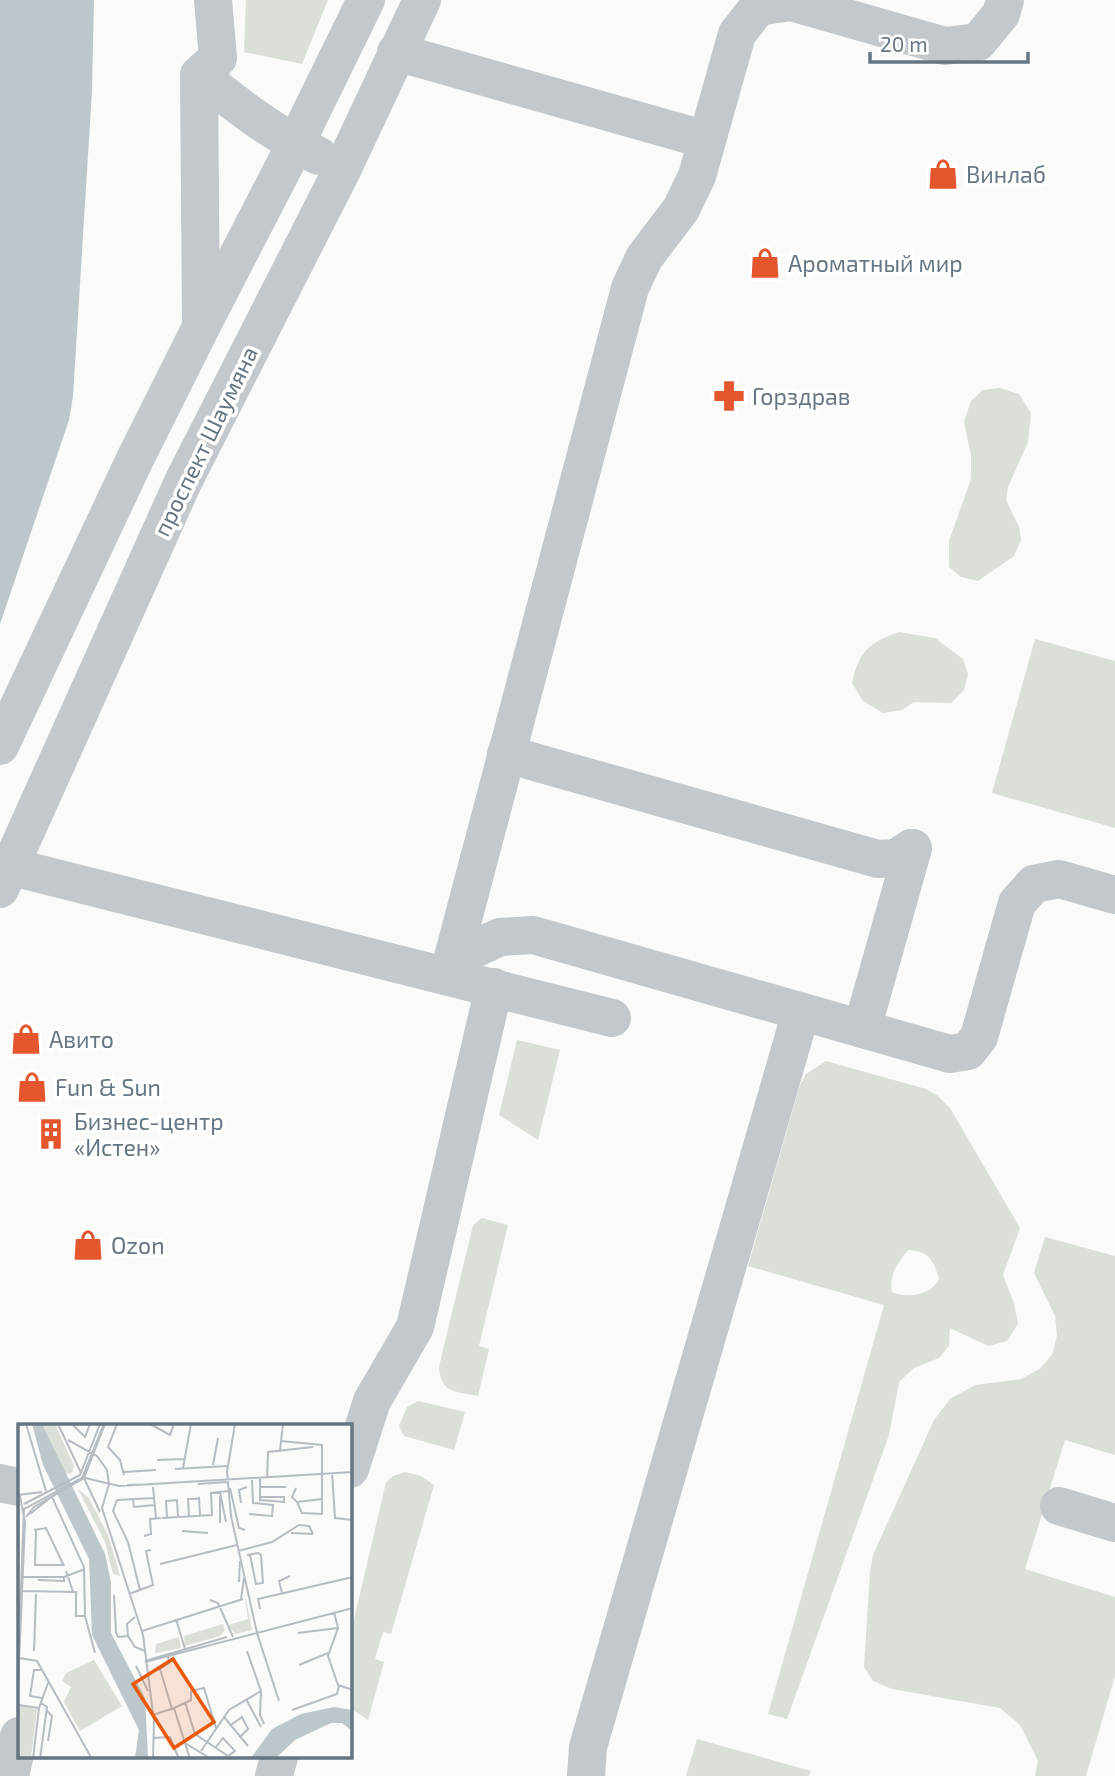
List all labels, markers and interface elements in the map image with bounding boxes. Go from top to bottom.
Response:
scale bar [870,21,1028,65]
text: 20 m [880,31,928,56]
shop icon: Винлаб [926,157,960,191]
place label: Винлаб [966,160,1046,188]
shop icon: Ароматный мир [748,246,782,280]
place label: Ароматный мир [788,249,963,277]
street label: проспект Шаумяна [147,342,264,541]
pharmacy icon: Горздрав [712,379,746,413]
place label: Горздрав [752,382,851,410]
shop icon: Авито [9,1022,43,1056]
place label: Авито [49,1025,114,1053]
shop icon: Fun & Sun [15,1070,49,1104]
place label: Fun & Sun [55,1073,161,1101]
place label: Бизнес-центр «Истен» [74,1107,224,1161]
building icon: Бизнес-центр «Истен» [34,1117,68,1151]
shop icon: Ozon [71,1228,105,1262]
place label: Ozon [111,1231,165,1259]
inset map [18,1424,352,1758]

